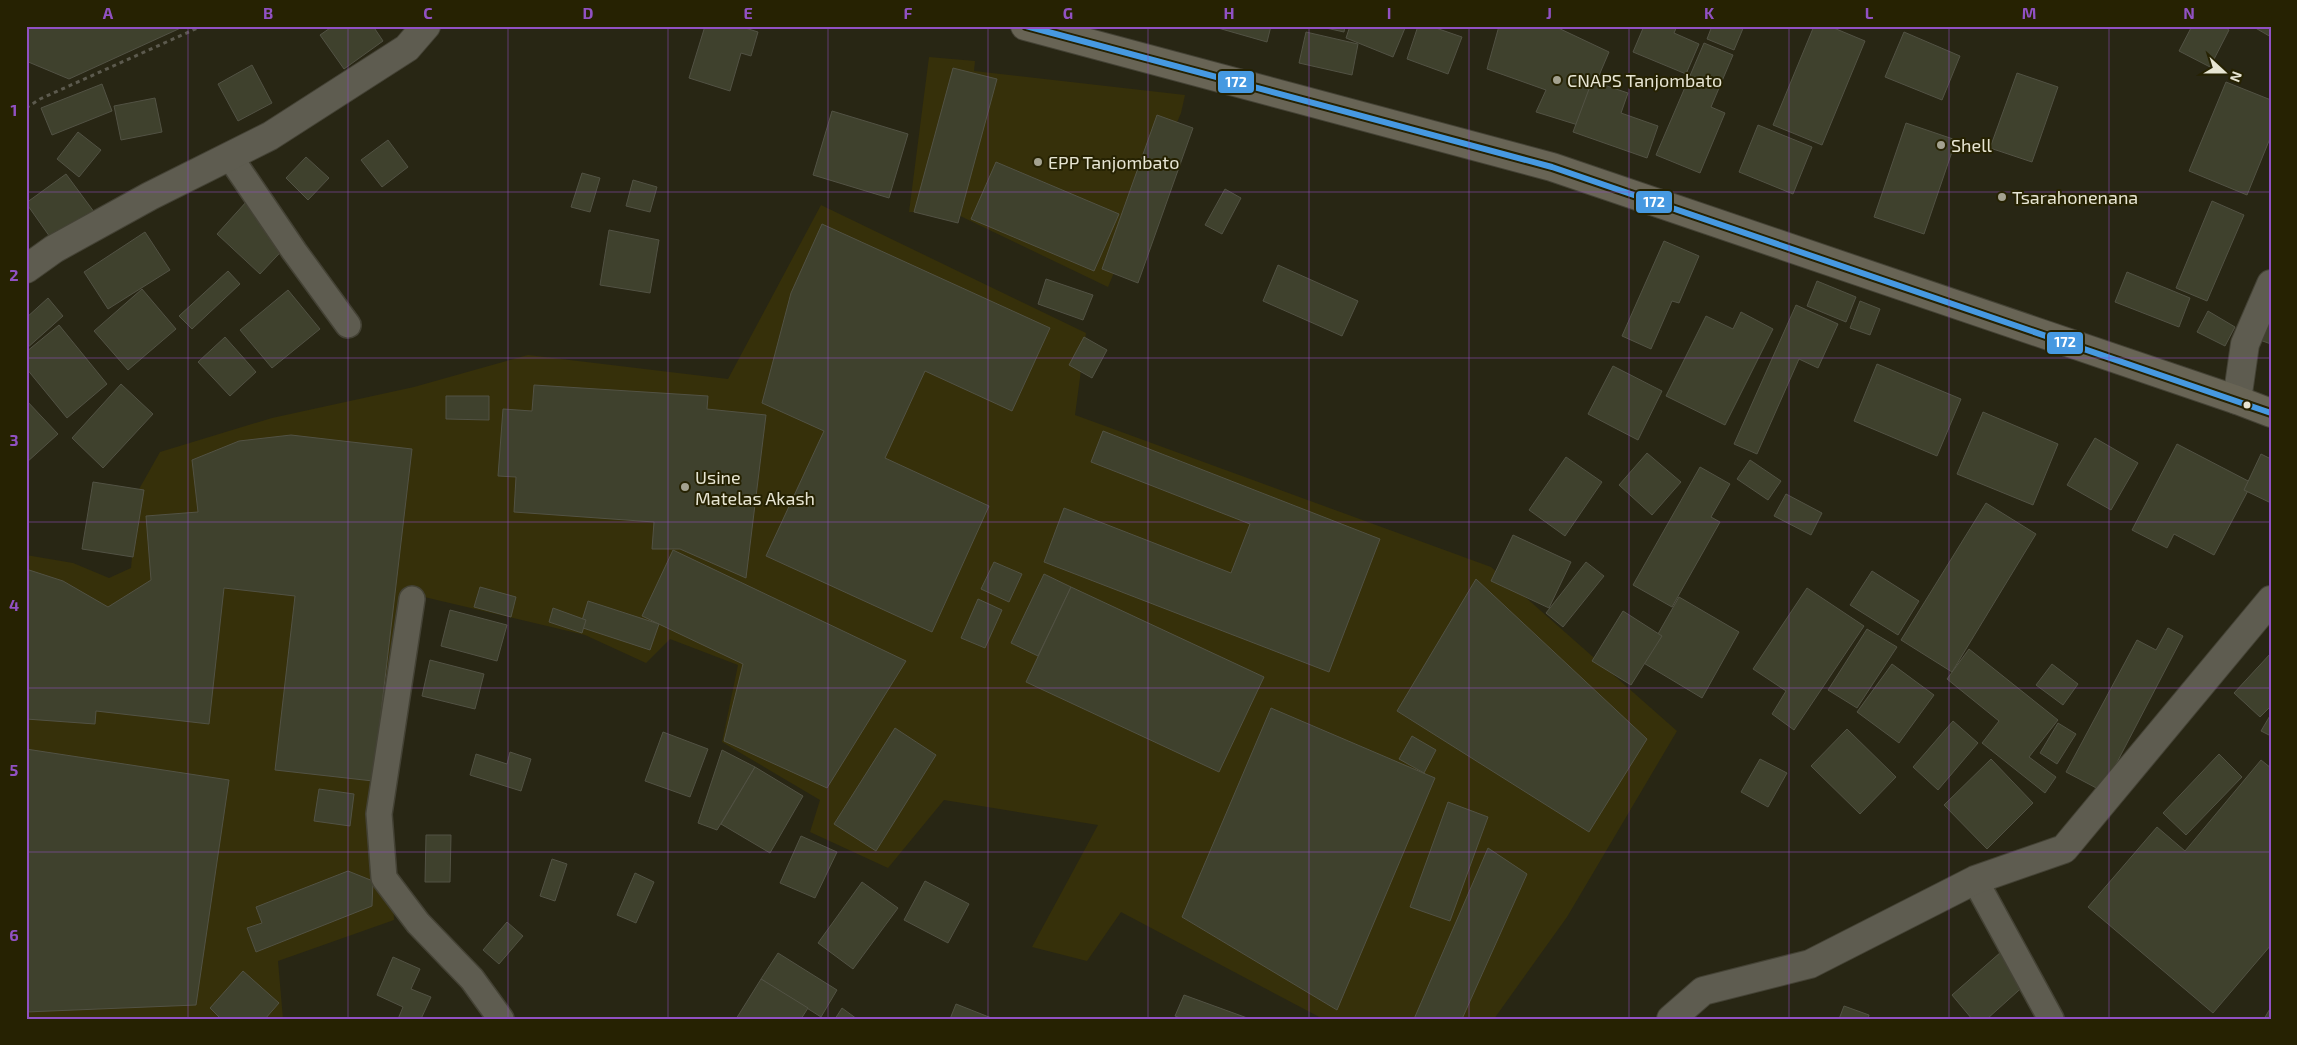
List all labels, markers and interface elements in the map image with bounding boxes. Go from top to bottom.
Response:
text: A [103,3,114,22]
text: B [263,3,273,22]
text: C [423,3,433,22]
text: D [583,3,594,22]
text: E [743,3,753,22]
text: F [904,3,913,22]
text: G [1063,3,1073,22]
text: H [1223,3,1235,22]
text: I [1387,3,1391,22]
text: J [1546,3,1552,22]
text: K [1704,3,1715,22]
text: L [1865,3,1874,22]
text: M [2022,3,2036,22]
text: N [2183,3,2195,22]
north arrow [2200,48,2250,98]
place label: CNAPS Tanjombato [1567,69,1722,91]
text: N [2227,69,2246,85]
line badge: 172 [1217,70,1255,94]
text: 172 [1225,73,1247,90]
marker: CNAPS Tanjombato [1551,74,1563,86]
text: 1 [11,100,17,119]
place label: Shell [1951,134,1993,156]
marker: Shell [1935,139,1947,151]
place label: EPP Tanjombato [1048,151,1179,173]
marker: EPP Tanjombato [1032,156,1044,168]
place label: Tsarahonenana [2012,186,2138,208]
line badge: 172 [1635,190,1673,214]
marker: Tsarahonenana [1996,191,2008,203]
text: 172 [1643,193,1665,210]
text: 2 [9,265,19,284]
line badge: 172 [2046,331,2084,355]
text: 172 [2054,333,2076,350]
unlabelled marker [2242,400,2252,410]
text: 3 [9,430,19,449]
place label: Usine Matelas Akash [695,466,815,509]
marker: Usine Matelas Akash [679,481,691,493]
text: 4 [9,595,19,614]
text: 5 [10,760,19,779]
text: 6 [9,925,19,944]

